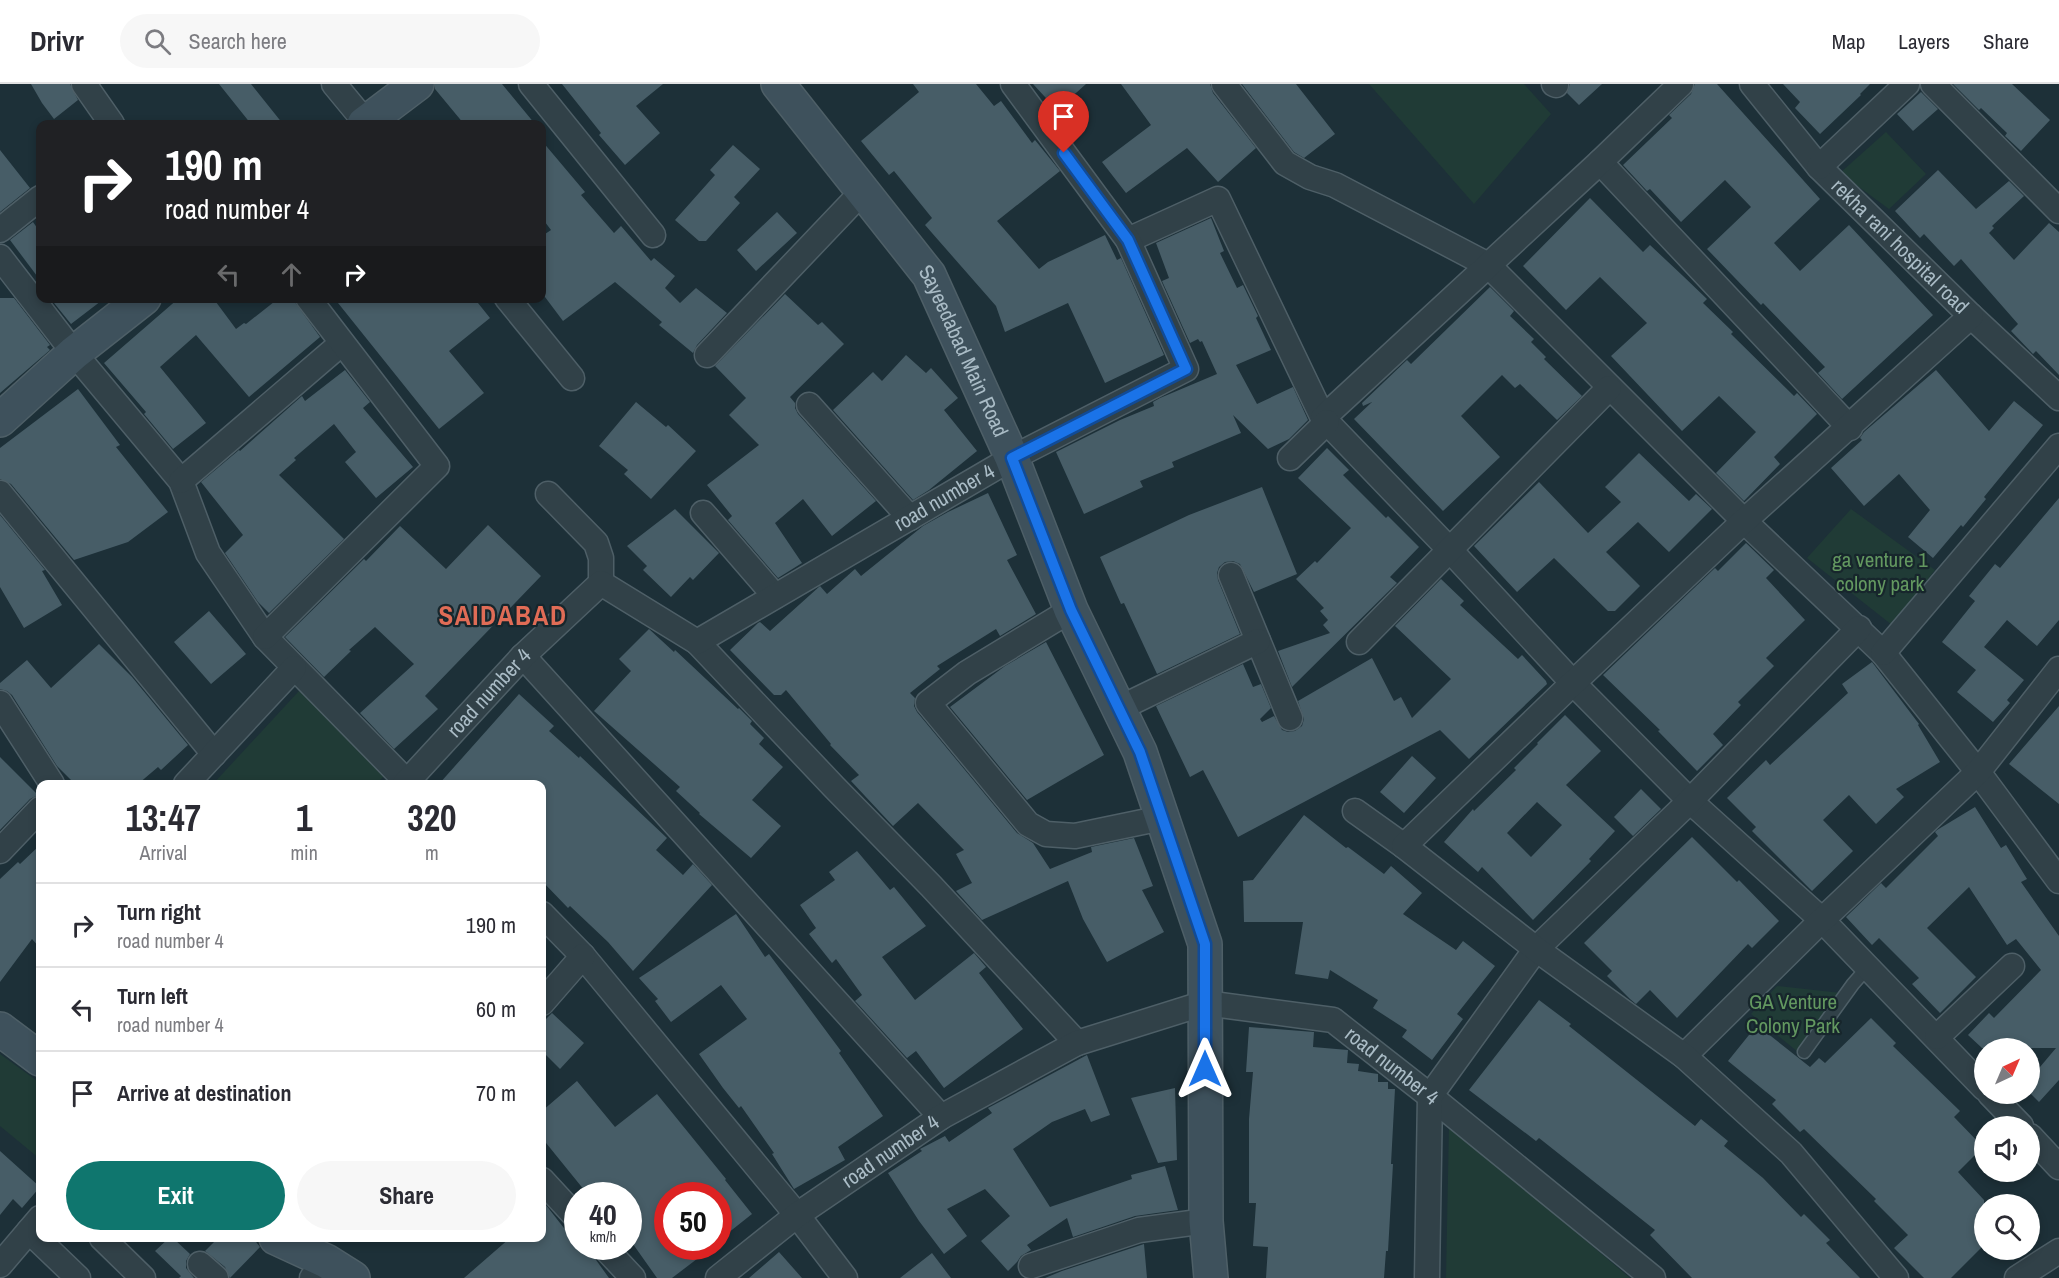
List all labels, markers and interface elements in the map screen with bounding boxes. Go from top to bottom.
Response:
search box [120,14,540,68]
text: Drivr [30,22,84,60]
icon: search [141,25,174,58]
text: Search here [189,26,287,56]
text: Map [1832,27,1865,56]
text: Layers [1898,27,1950,56]
text: Share [1983,27,2029,56]
pin [1038,91,1089,153]
icon: arrive [1047,100,1080,133]
text: 190 m [165,137,263,193]
icon: right [66,144,144,222]
street label: rekha rani hospital road [1825,172,1975,320]
text: road number 4 [165,191,309,227]
icon: left [212,258,245,291]
icon: ahead [275,258,308,291]
icon: right [338,258,371,291]
street label: Sayeedabad Main Road [912,258,1016,441]
street label: road number 4 [888,456,1000,538]
park label: ga venture 1 colony park [1832,545,1928,598]
district label: SAIDABAD [439,597,567,633]
street label: road number 4 [440,641,537,744]
text: 13:47 [125,794,201,842]
text: 1 [296,794,312,842]
text: 320 [407,794,457,842]
text: Arrival [140,839,187,866]
text: min [290,839,318,866]
text: m [425,839,439,866]
text: Turn right [117,897,201,927]
icon: right [66,909,99,942]
text: 190 m [466,910,516,940]
text: road number 4 [117,927,224,954]
text: Turn left [117,981,188,1011]
park label: GA Venture Colony Park [1746,987,1840,1040]
icon: left [66,993,99,1026]
text: 60 m [476,994,516,1024]
text: road number 4 [117,1011,224,1038]
street label: road number 4 [1339,1020,1446,1112]
position arrow [1173,1037,1237,1101]
north arrow [1974,1038,2040,1104]
map controls [1974,1038,2040,1260]
icon: arrive [66,1077,99,1110]
text: Arrive at destination [117,1078,291,1108]
text: 70 m [476,1078,516,1108]
street label: road number 4 [836,1107,945,1195]
button: sound [1974,1116,2040,1182]
button: Exit [66,1161,285,1230]
button: Share [297,1161,516,1230]
speed limit sign: 50 [654,1182,732,1260]
text: 40 [589,1194,617,1234]
button: search [1974,1194,2040,1260]
text: km/h [590,1226,616,1247]

